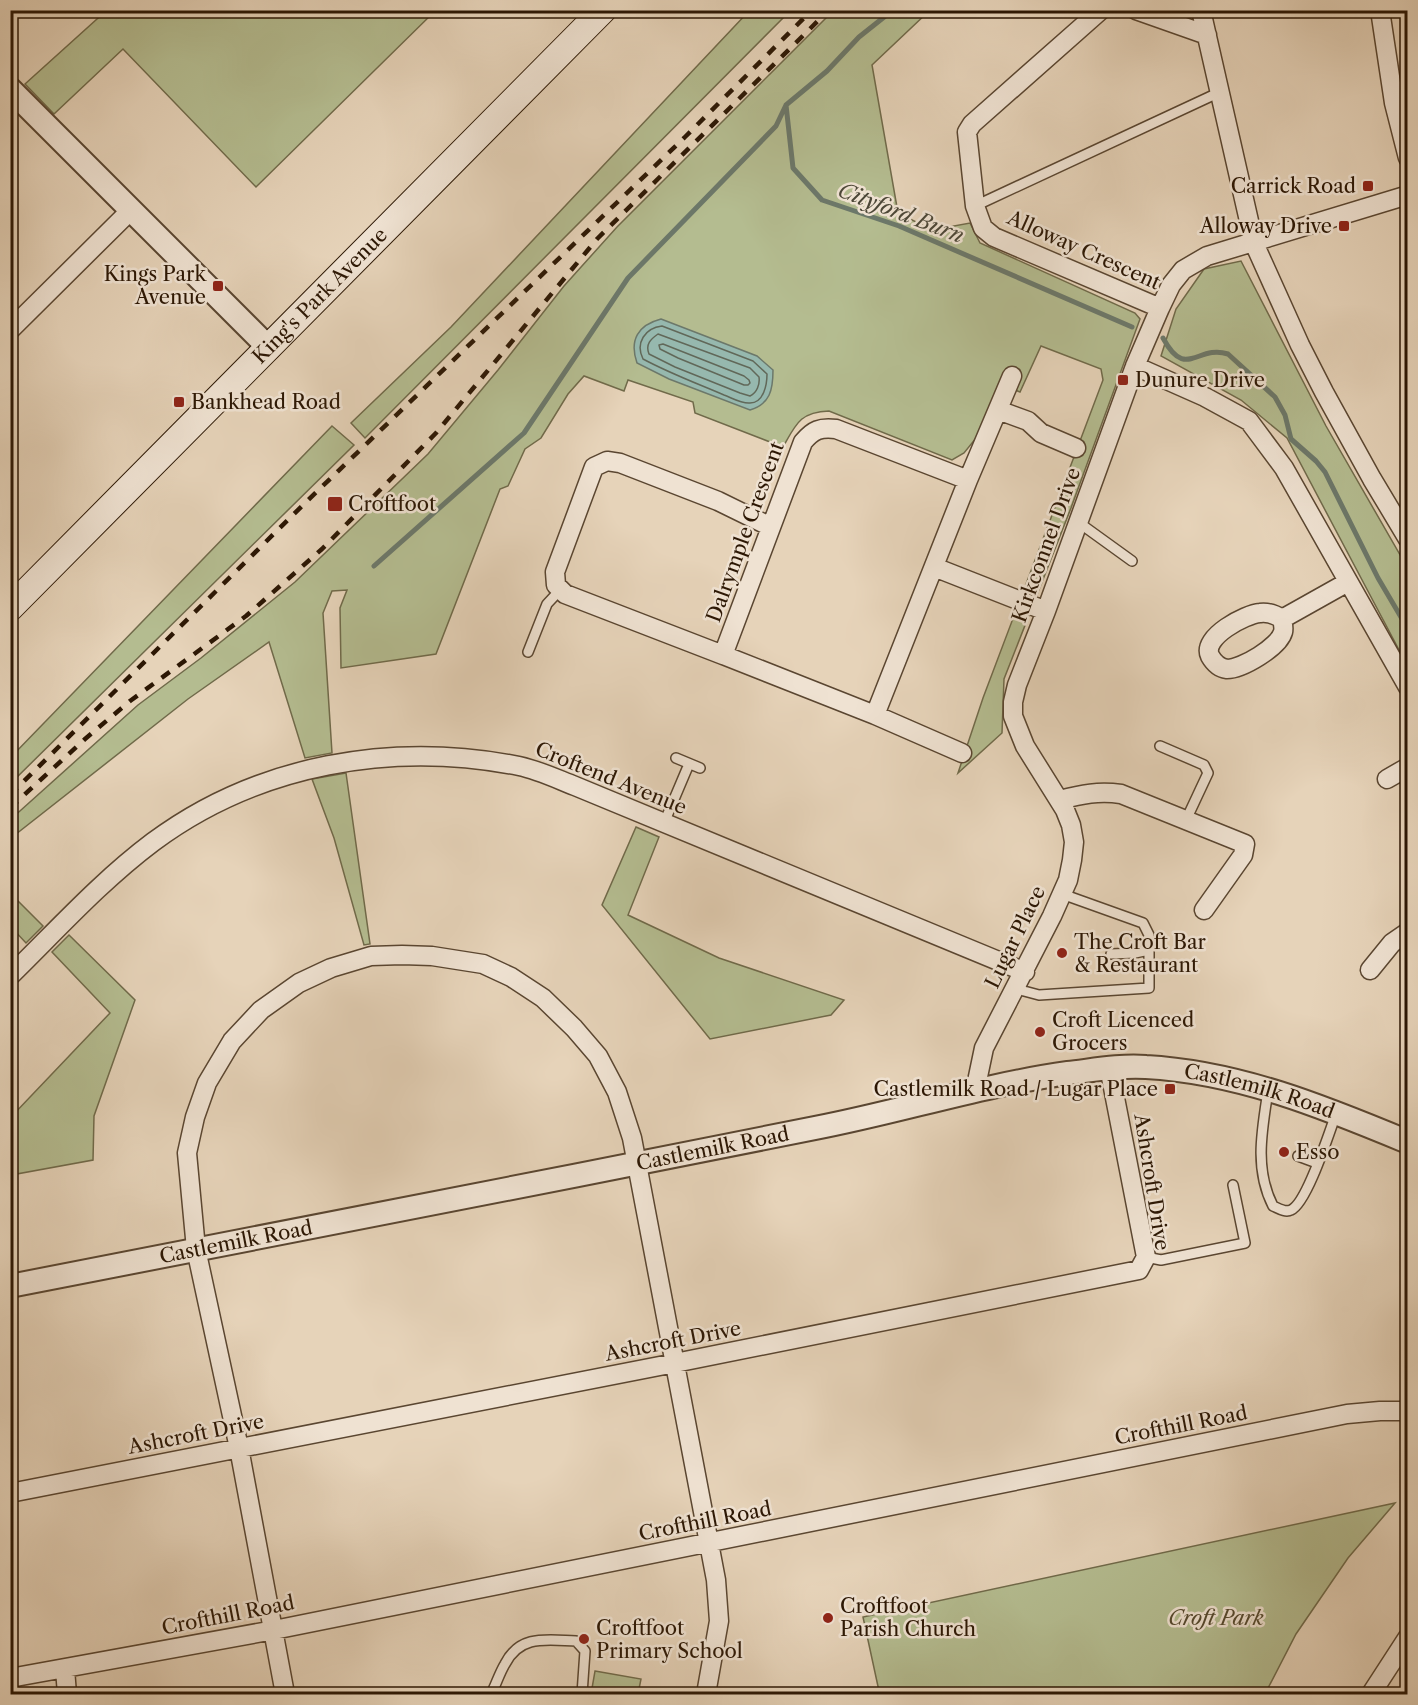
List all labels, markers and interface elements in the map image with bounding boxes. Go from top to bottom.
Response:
place label: Carrick Road [1231,174,1356,198]
water label: Cityford Burn [835,177,968,248]
marker: Carrick Road [1361,179,1375,193]
street label: Alloway Crescent [1003,205,1164,295]
place label: Alloway Drive [1199,214,1332,238]
marker: Alloway Drive [1337,219,1351,233]
street label: King's Park Avenue [247,223,392,369]
place label: Kings Park Avenue [104,262,207,309]
marker: Kings Park Avenue [211,279,225,293]
place label: Dunure Drive [1135,368,1265,392]
marker: Dunure Drive [1116,373,1130,387]
place label: Bankhead Road [191,390,341,414]
marker: Bankhead Road [172,395,186,409]
street label: Dalrymple Crescent [701,438,789,626]
street label: Kirkconnel Drive [1007,464,1085,626]
place label: Croftfoot [348,492,436,516]
marker: Croftfoot [326,495,344,513]
street label: Croftend Avenue [532,737,690,819]
street label: Lugar Place [980,882,1050,992]
place label: The Croft Bar & Restaurant [1074,930,1206,977]
marker: The Croft Bar & Restaurant [1055,946,1069,960]
place label: Croft Licenced Grocers [1052,1008,1194,1055]
marker: Croft Licenced Grocers [1033,1025,1047,1039]
street label: Castlemilk Road [1183,1059,1338,1123]
place label: Castlemilk Road / Lugar Place [874,1077,1158,1101]
marker: Castlemilk Road / Lugar Place [1163,1082,1177,1096]
street label: Ashcroft Drive [1129,1111,1175,1252]
street label: Castlemilk Road [634,1121,791,1175]
place label: Esso [1296,1140,1339,1164]
marker: Esso [1277,1145,1291,1159]
street label: Castlemilk Road [157,1215,314,1268]
street label: Ashcroft Drive [602,1316,743,1366]
street label: Crofthill Road [1113,1400,1249,1450]
street label: Ashcroft Drive [125,1409,266,1459]
street label: Crofthill Road [637,1496,773,1546]
street label: Crofthill Road [160,1590,296,1640]
place label: Croftfoot Parish Church [840,1594,976,1641]
park label: Croft Park [1168,1606,1264,1630]
marker: Croftfoot Parish Church [821,1611,835,1625]
place label: Croftfoot Primary School [596,1616,743,1663]
marker: Croftfoot Primary School [577,1632,591,1646]

